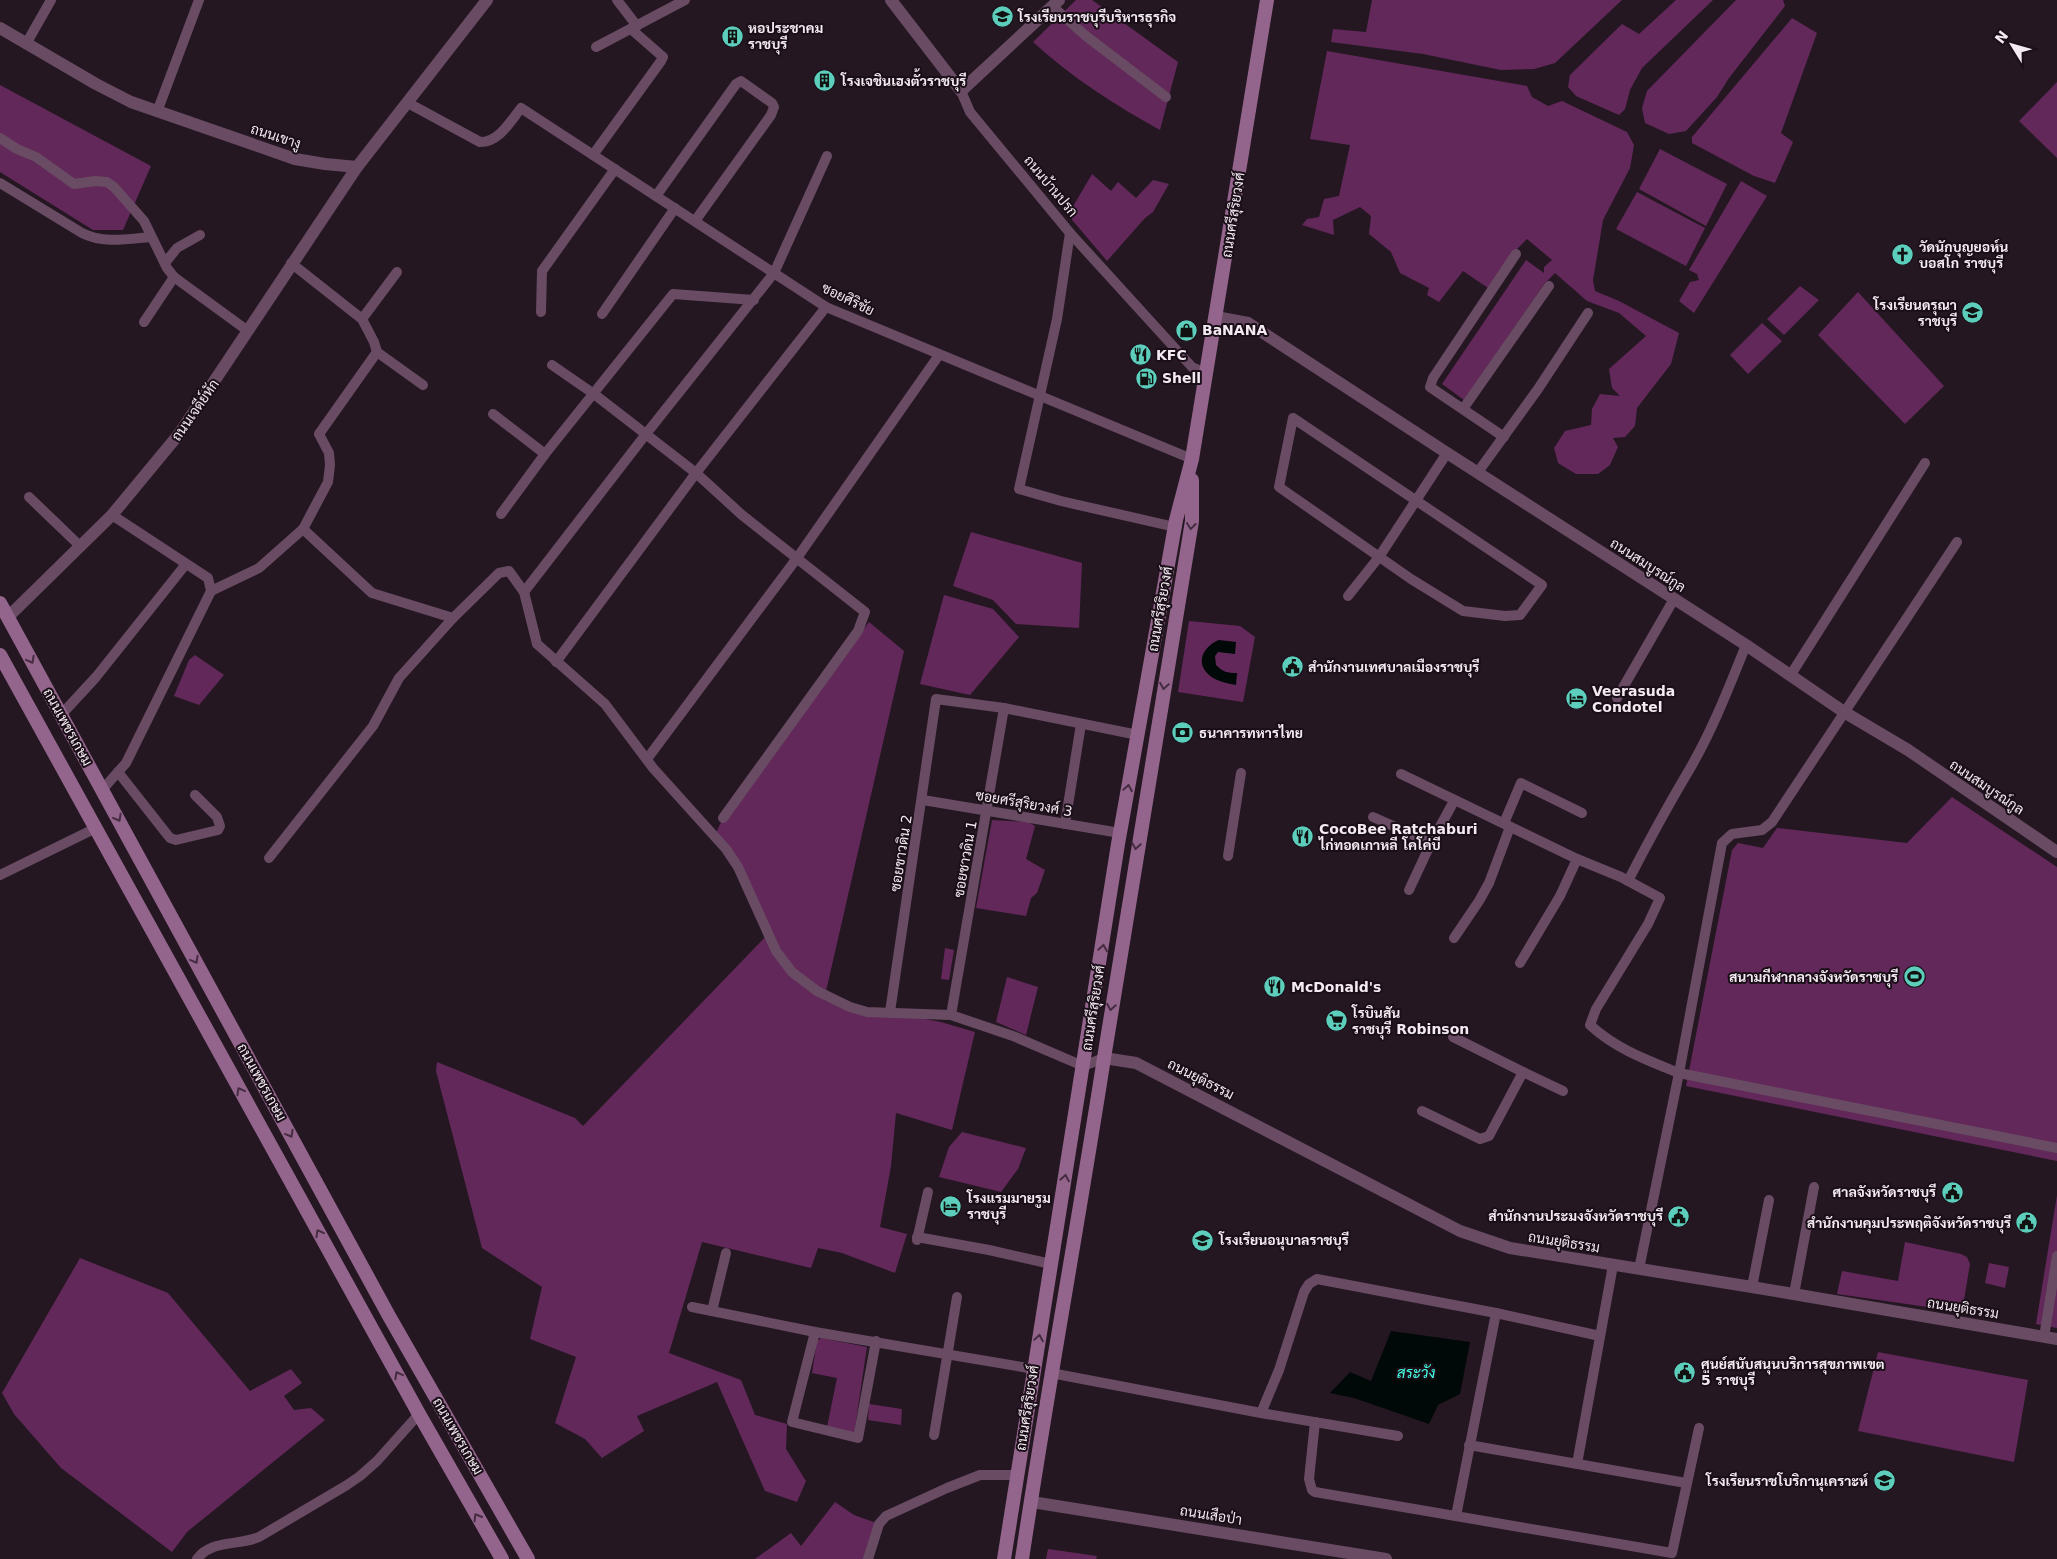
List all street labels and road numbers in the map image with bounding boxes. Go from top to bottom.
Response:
street label: ถนนเขางู [248,120,303,154]
street label: ถนนบ้านปรก [1021,152,1082,220]
street label: ถนนศรีสุริยวงศ์ [1217,171,1250,259]
street label: ซอยศิริชัย [819,279,877,319]
street label: ถนนเจดีย์หัก [167,376,222,444]
street label: ถนนสมบูรณ์กูล [1606,534,1689,597]
street label: ถนนศรีสุริยวงศ์ [1144,565,1177,653]
street label: ถนนเพชรเกษม [40,685,96,769]
street label: ถนนสมบูรณ์กูล [1946,755,2028,819]
street label: ซอยศรีสุริยวงศ์ 3 [974,786,1074,821]
street label: ซอยขาวดิน 2 [887,813,915,893]
street label: ซอยชาวดิน 1 [950,819,980,899]
street label: ถนนศรีสุริยวงศ์ [1077,964,1110,1052]
street label: ถนนเพชรเกษม [234,1040,290,1124]
street label: ถนนยุติธรรม [1164,1055,1237,1104]
street label: ถนนยุติธรรม [1527,1228,1601,1258]
street label: ถนนยุติธรรม [1926,1294,2000,1324]
street label: ถนนศรีสุริยวงศ์ [1011,1364,1044,1452]
street label: ถนนเพชรเกษม [430,1395,486,1477]
street label: ถนนเสือป่า [1179,1501,1243,1528]

